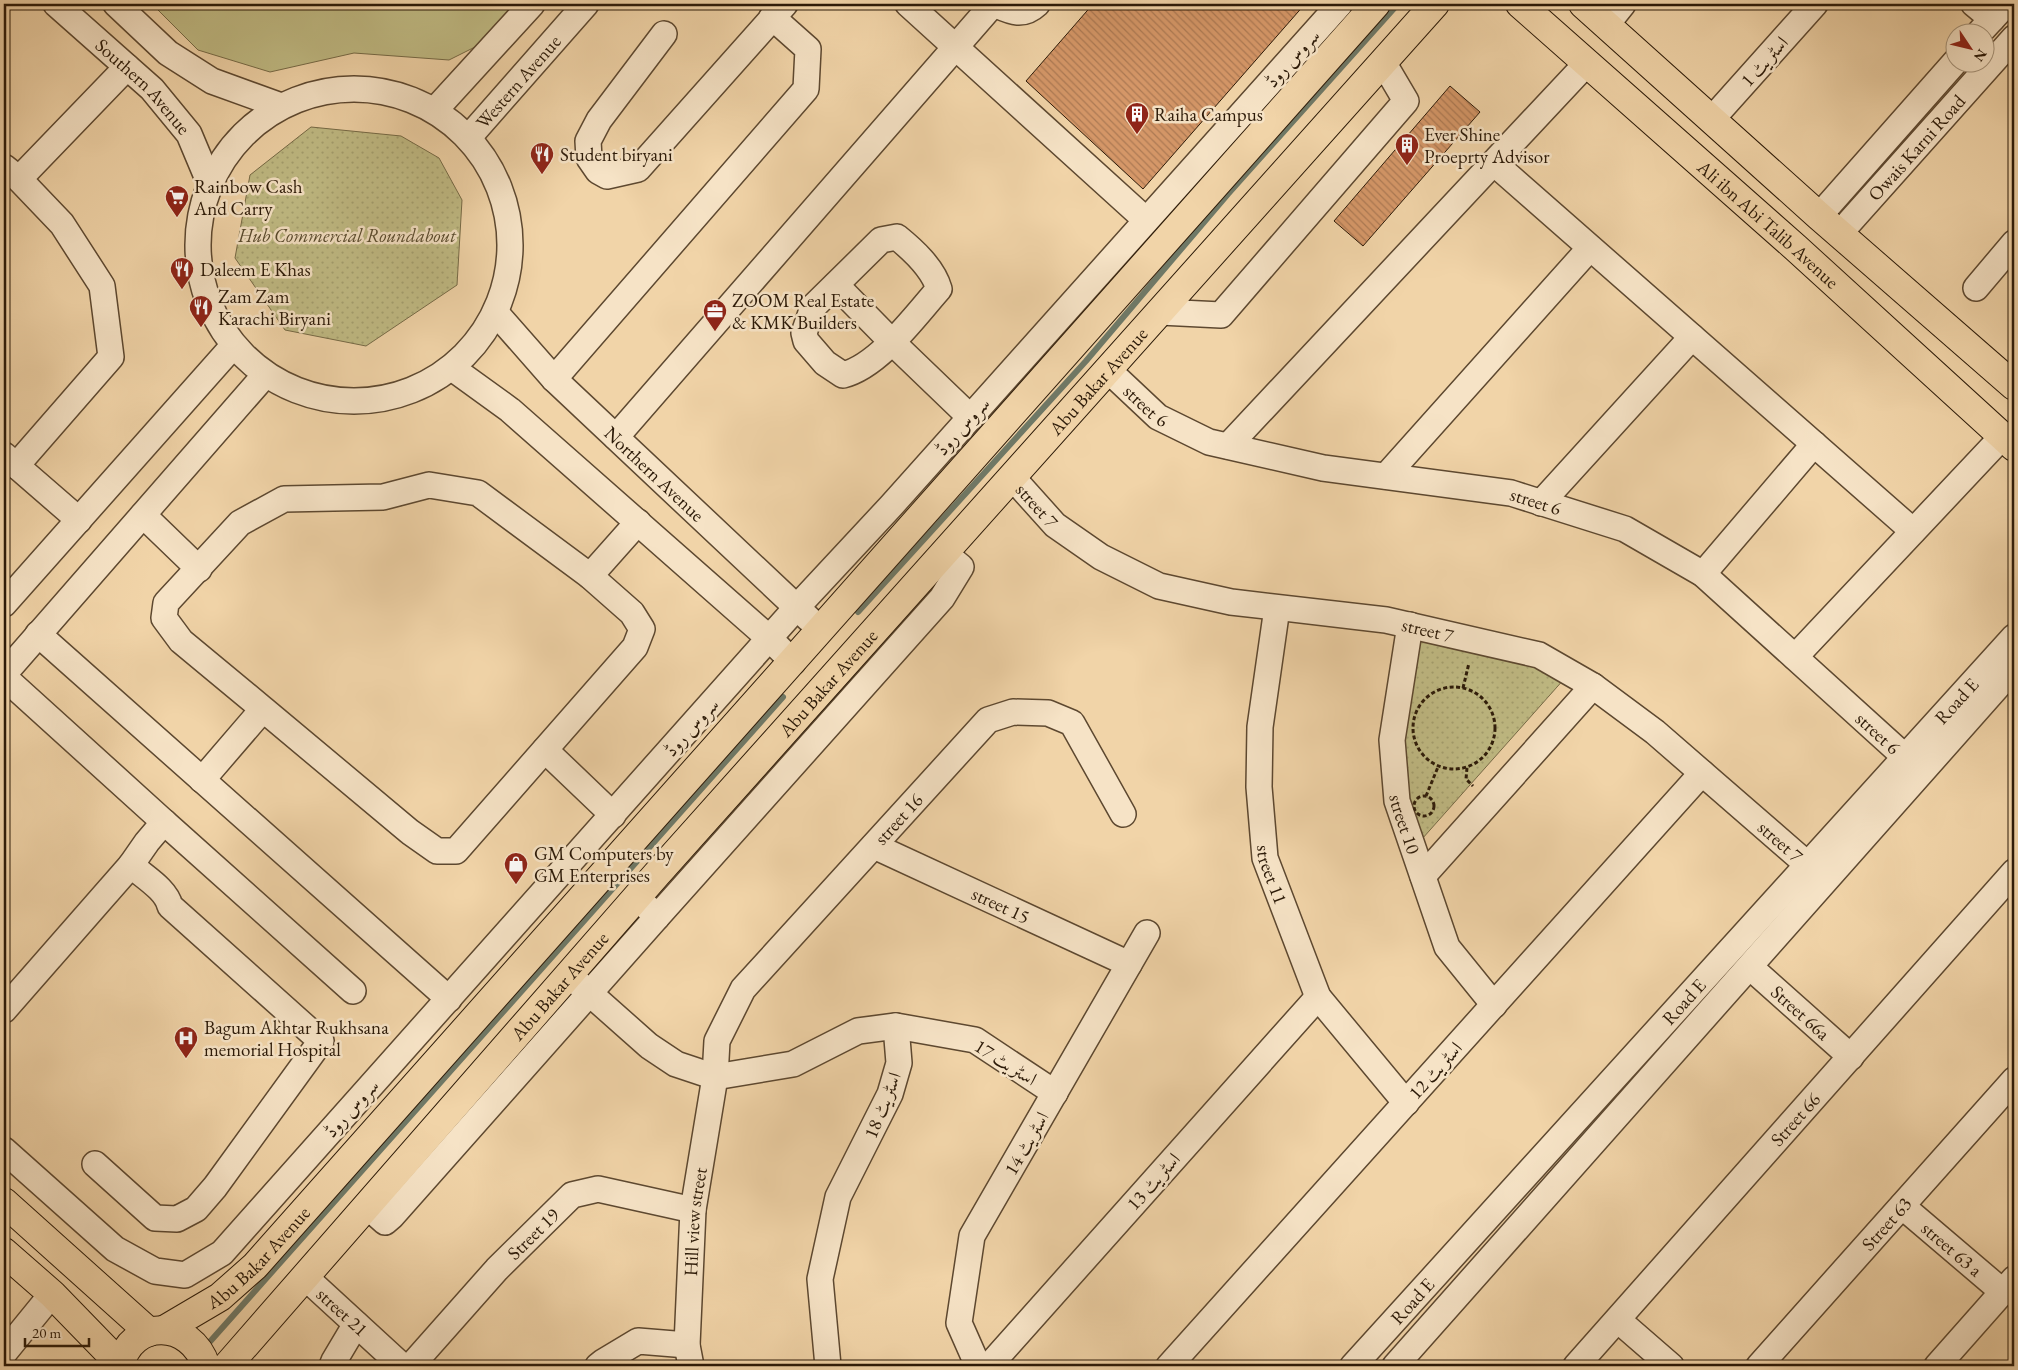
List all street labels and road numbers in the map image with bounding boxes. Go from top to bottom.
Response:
street label: سروس روڈ [1259,24,1325,93]
street label: Western Avenue [470,29,566,134]
street label: اسٹریٹ 1 [1735,31,1794,92]
street label: Southern Avenue [90,33,196,140]
street label: Owais Karni Road [1862,89,1971,206]
street label: Ali ibn Abi Talib Avenue [1691,154,1844,294]
street label: Abu Bakar Avenue [1043,322,1153,441]
street label: street 6 [1118,379,1172,433]
street label: سروس روڈ [929,392,995,461]
street label: Northern Avenue [599,421,710,527]
street label: street 7 [1010,478,1064,534]
street label: street 6 [1507,482,1564,521]
street label: street 7 [1400,612,1457,648]
street label: Abu Bakar Avenue [773,624,883,743]
street label: Road E [1929,672,1984,730]
street label: سروس روڈ [658,693,724,762]
street label: street 6 [1850,706,1906,760]
street label: street 16 [869,788,928,850]
street label: street 10 [1384,794,1426,857]
street label: street 7 [1752,815,1809,869]
street label: street 11 [1251,844,1293,908]
street label: street 15 [968,881,1034,929]
street label: Abu Bakar Avenue [505,926,614,1047]
street label: Road E [1656,973,1712,1030]
street label: Street 66a [1765,980,1836,1046]
street label: اسٹریٹ 17 [970,1033,1042,1091]
street label: اسٹریٹ 12 [1403,1036,1468,1104]
street label: اسٹریٹ 18 [858,1068,907,1142]
street label: سروس روڈ [318,1074,384,1143]
street label: Street 66 [1765,1087,1826,1152]
street label: اسٹریٹ 14 [998,1107,1055,1179]
street label: اسٹریٹ 13 [1121,1147,1186,1215]
street label: Hill view street [678,1165,713,1277]
street label: Street 63 [1856,1192,1917,1256]
street label: Abu Bakar Avenue [201,1201,316,1316]
street label: Street 19 [502,1203,565,1265]
street label: street 63 a [1916,1216,1988,1282]
street label: Road E [1385,1272,1440,1330]
street label: street 21 [311,1282,373,1342]

